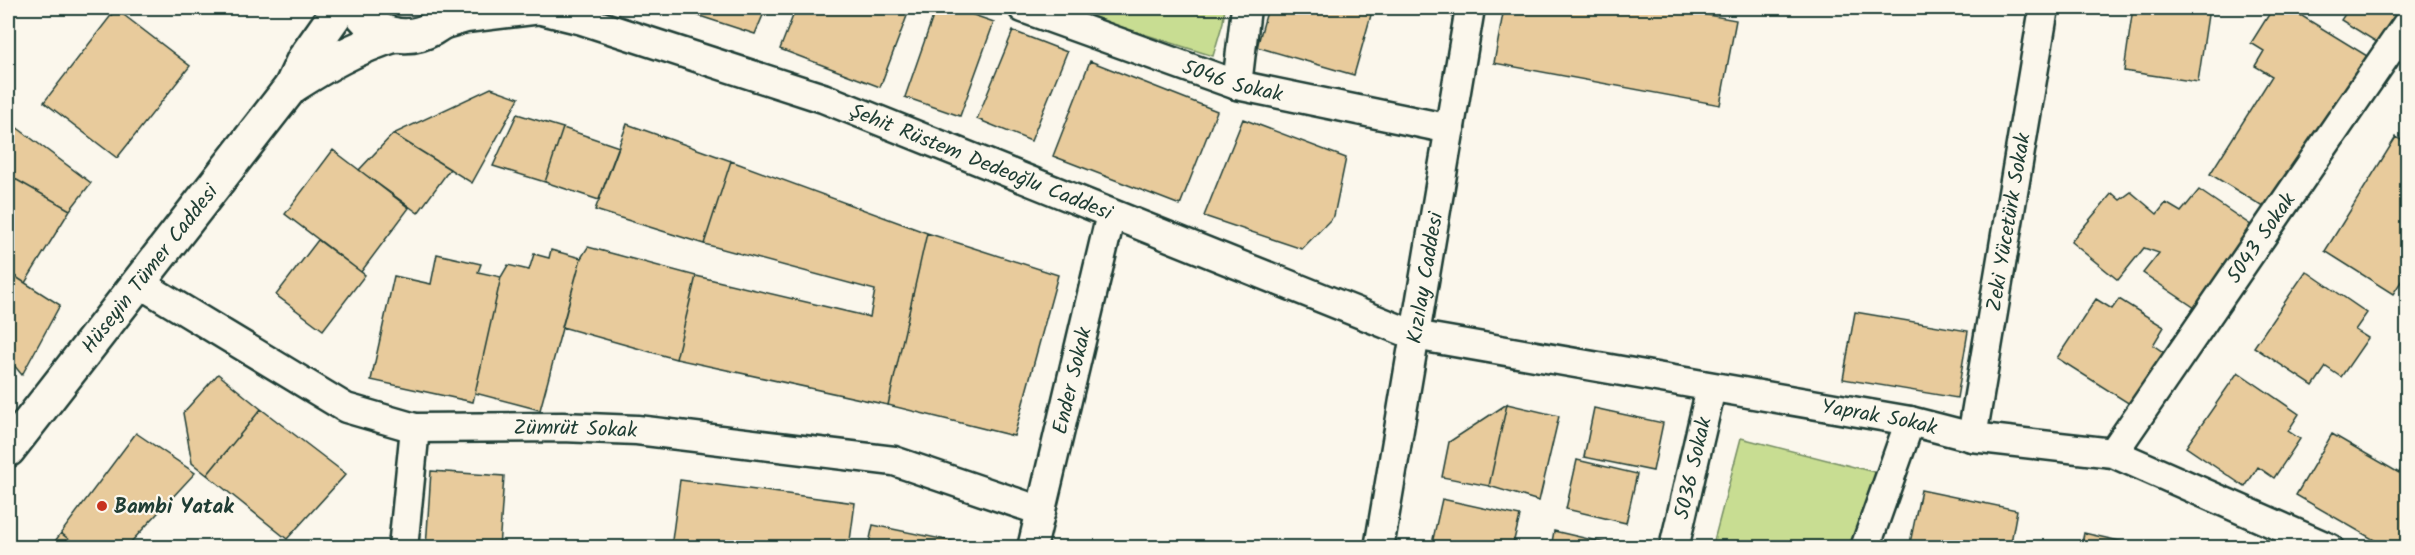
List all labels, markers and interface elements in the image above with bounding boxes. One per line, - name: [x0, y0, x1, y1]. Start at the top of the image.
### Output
- street label: 5046 Sokak: [1177, 51, 1286, 112]
- street label: Şehit Rüstem Dedeoğlu Caddesi: [844, 95, 1118, 231]
- street label: Zeki Yücetürk Sokak: [1978, 130, 2041, 314]
- street label: Hüseyin Tümer Caddesi: [74, 177, 228, 361]
- street label: 5043 Sokak: [2219, 186, 2305, 291]
- street label: Kızılay Caddesi: [1399, 209, 1453, 346]
- street label: Ender Sokak: [1044, 324, 1102, 438]
- street label: Yaprak Sokak: [1819, 391, 1941, 445]
- street label: Zümrüt Sokak: [513, 412, 638, 448]
- street label: 5036 Sokak: [1666, 414, 1722, 523]
- place label: Bambi Yatak: [114, 491, 234, 524]
- marker: Bambi Yatak: [95, 499, 109, 513]

